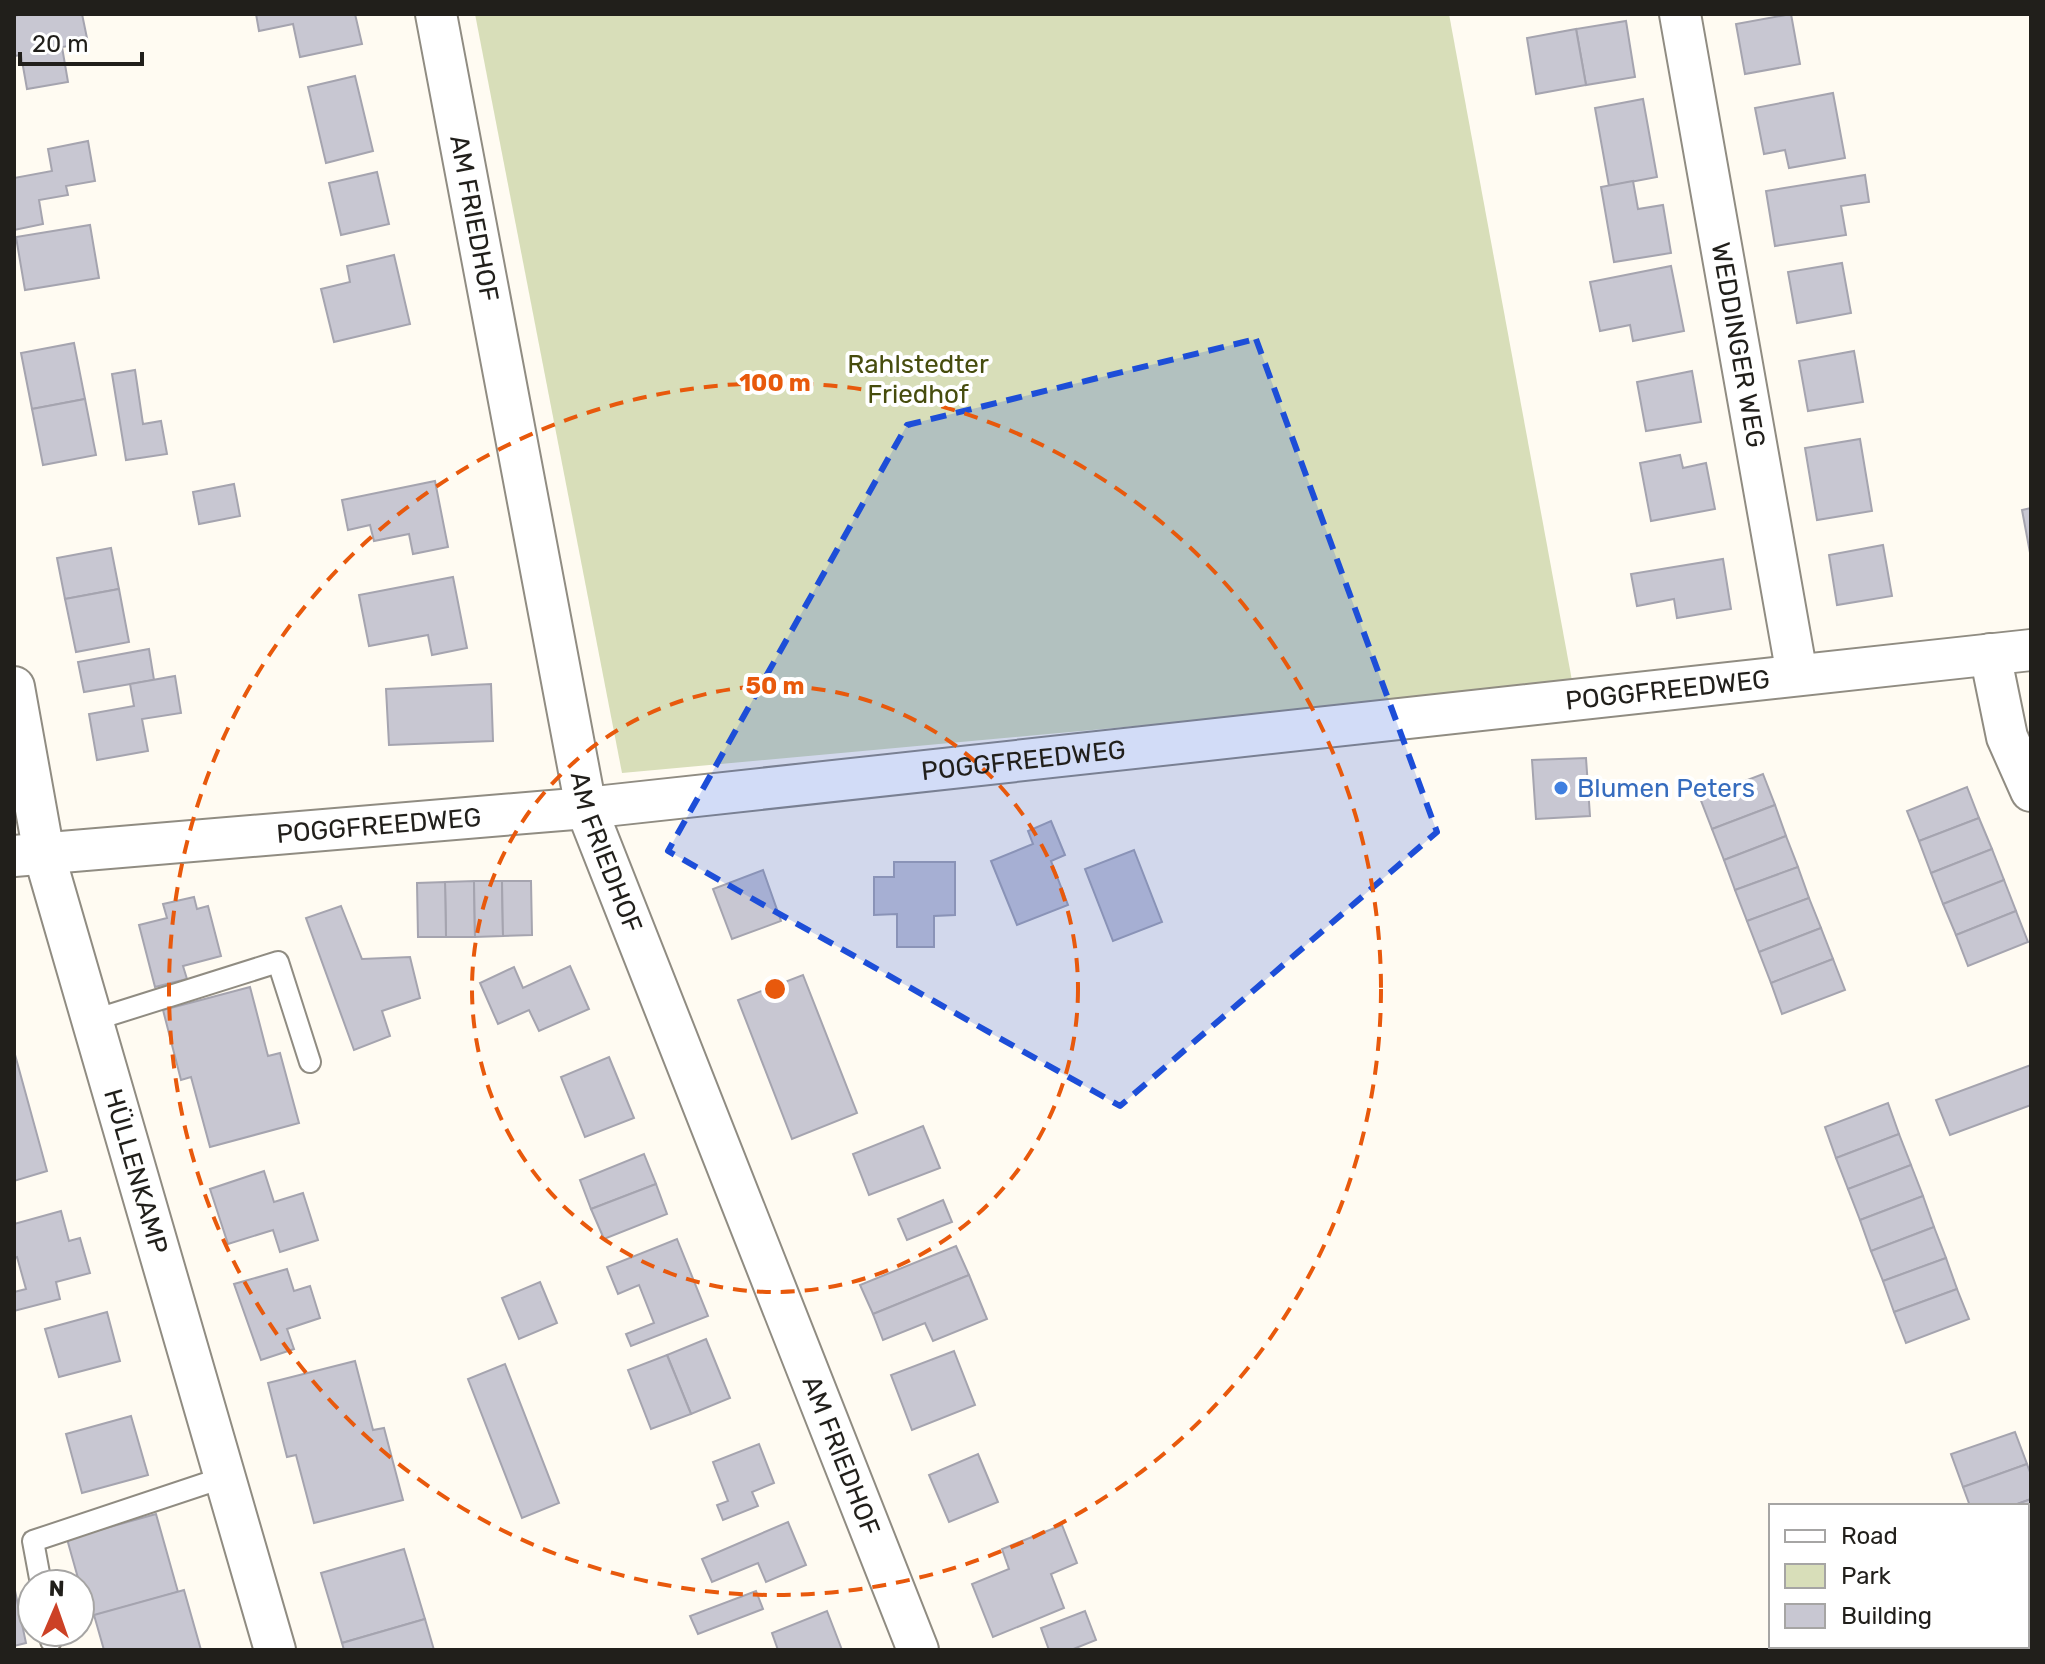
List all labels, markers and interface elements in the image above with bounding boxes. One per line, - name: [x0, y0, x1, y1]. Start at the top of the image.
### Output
- scale bar: [20, 16, 142, 66]
- text: 20 m: [32, 30, 89, 58]
- street label: AM FRIEDHOF: [443, 133, 505, 304]
- street label: WEDDINGER WEG: [1705, 240, 1771, 450]
- park label: Rahlstedter Friedhof: [847, 349, 989, 410]
- text: 100 m: [739, 369, 811, 397]
- street label: POGGFREEDWEG: [1564, 664, 1771, 717]
- text: 50 m: [746, 672, 804, 700]
- street label: POGGFREEDWEG: [920, 734, 1127, 787]
- street label: AM FRIEDHOF: [564, 769, 649, 937]
- place label: Blumen Peters: [1577, 773, 1755, 804]
- marker: Blumen Peters: [1552, 779, 1570, 797]
- street label: POGGFREEDWEG: [275, 802, 482, 850]
- centre of rings: [761, 975, 789, 1003]
- street label: HÜLLENKAMP: [97, 1085, 174, 1258]
- street label: AM FRIEDHOF: [795, 1371, 886, 1540]
- legend: [1769, 1504, 2029, 1648]
- text: Road: [1841, 1522, 1898, 1550]
- text: Park: [1841, 1562, 1892, 1590]
- north arrow: [16, 1568, 96, 1648]
- text: N: [48, 1575, 65, 1602]
- text: Building: [1841, 1602, 1932, 1630]

